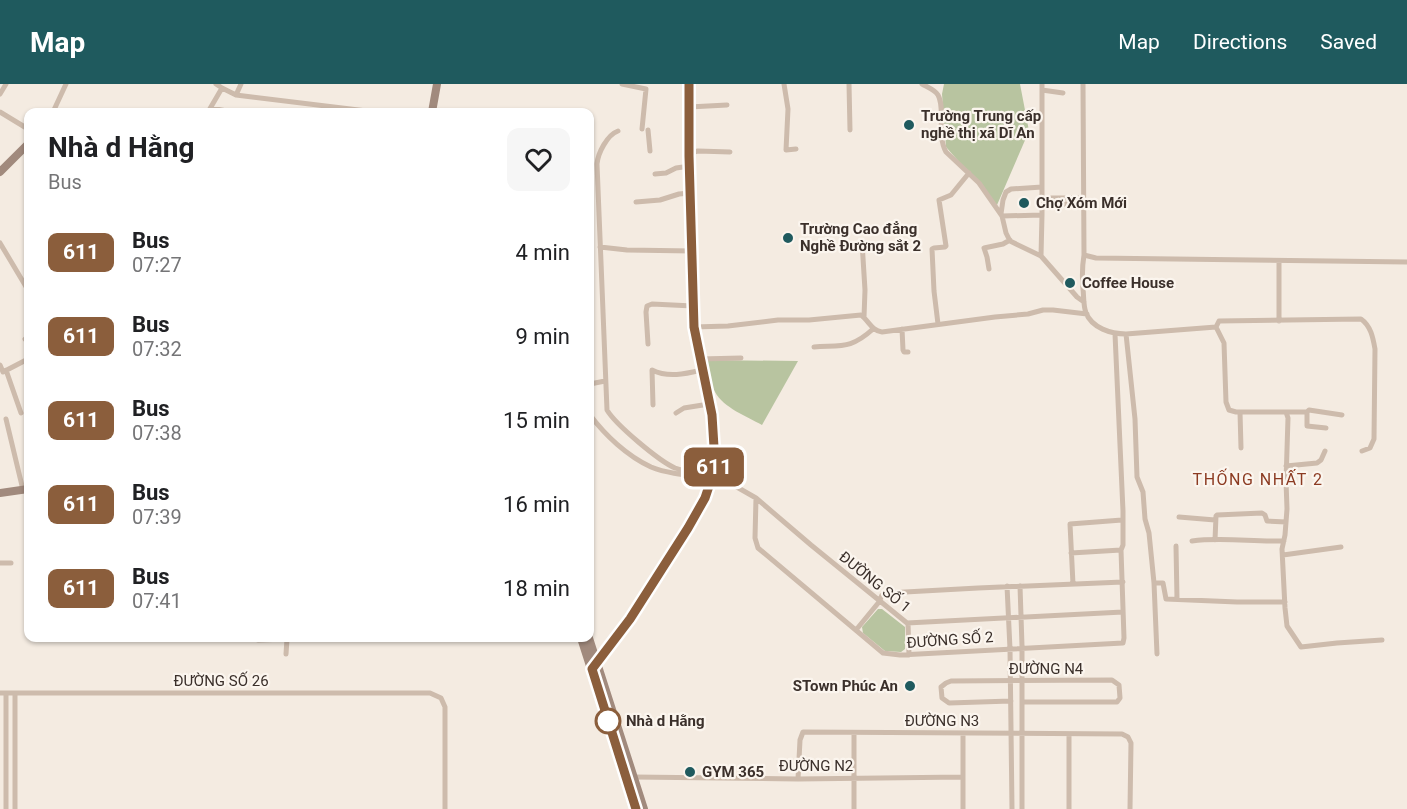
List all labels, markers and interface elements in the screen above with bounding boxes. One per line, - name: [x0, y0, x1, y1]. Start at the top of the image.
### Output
- text: Map: [30, 26, 85, 59]
- text: Map: [1118, 30, 1160, 54]
- text: Directions: [1193, 30, 1287, 54]
- text: Saved: [1320, 30, 1377, 54]
- place label: Trường Trung cấp nghề thị xã Dĩ An: [921, 107, 1041, 142]
- marker: Trường Trung cấp nghề thị xã Dĩ An: [902, 118, 916, 132]
- button: heart: [507, 128, 570, 191]
- text: Nhà d Hằng: [48, 131, 195, 164]
- text: Bus: [48, 170, 82, 194]
- place label: Chợ Xóm Mới: [1036, 194, 1127, 212]
- marker: Chợ Xóm Mới: [1017, 196, 1031, 210]
- place label: Trường Cao đẳng Nghề Đường sắt 2: [800, 220, 921, 255]
- text: Bus: [132, 228, 170, 253]
- marker: Trường Cao đẳng Nghề Đường sắt 2: [781, 231, 795, 245]
- text: 611: [63, 240, 99, 264]
- text: 4 min: [515, 240, 570, 265]
- text: 07:27: [132, 253, 182, 277]
- place label: Coffee House: [1082, 274, 1174, 292]
- marker: Coffee House: [1063, 276, 1077, 290]
- text: Bus: [132, 312, 170, 337]
- text: 611: [63, 324, 99, 348]
- text: 9 min: [515, 324, 570, 349]
- text: 07:32: [132, 337, 182, 361]
- text: Bus: [132, 396, 170, 421]
- text: 611: [63, 408, 99, 432]
- text: 15 min: [503, 408, 570, 433]
- text: 07:38: [132, 421, 182, 445]
- line badge: 611: [680, 448, 748, 487]
- text: 611: [696, 455, 732, 479]
- district label: THỐNG NHẤT 2: [1193, 468, 1323, 489]
- text: Bus: [132, 480, 170, 505]
- text: 611: [63, 492, 99, 516]
- text: 16 min: [503, 492, 570, 517]
- text: 07:39: [132, 505, 182, 529]
- street label: ĐƯỜNG SỐ 1: [836, 547, 915, 616]
- text: Bus: [132, 564, 170, 589]
- text: 611: [63, 576, 99, 600]
- text: 18 min: [503, 576, 570, 601]
- text: 07:41: [132, 589, 182, 613]
- street label: ĐƯỜNG SỐ 2: [906, 627, 994, 652]
- street label: ĐƯỜNG N4: [1009, 660, 1084, 678]
- street label: ĐƯỜNG SỐ 26: [173, 671, 269, 690]
- place label: STown Phúc An: [793, 677, 898, 695]
- marker: STown Phúc An: [903, 679, 917, 693]
- marker: Nhà d Hằng: [595, 708, 621, 734]
- place label: Nhà d Hằng: [626, 712, 705, 730]
- street label: ĐƯỜNG N3: [905, 712, 979, 730]
- street label: ĐƯỜNG N2: [779, 757, 853, 775]
- place label: GYM 365: [702, 763, 764, 781]
- marker: GYM 365: [683, 765, 697, 779]

